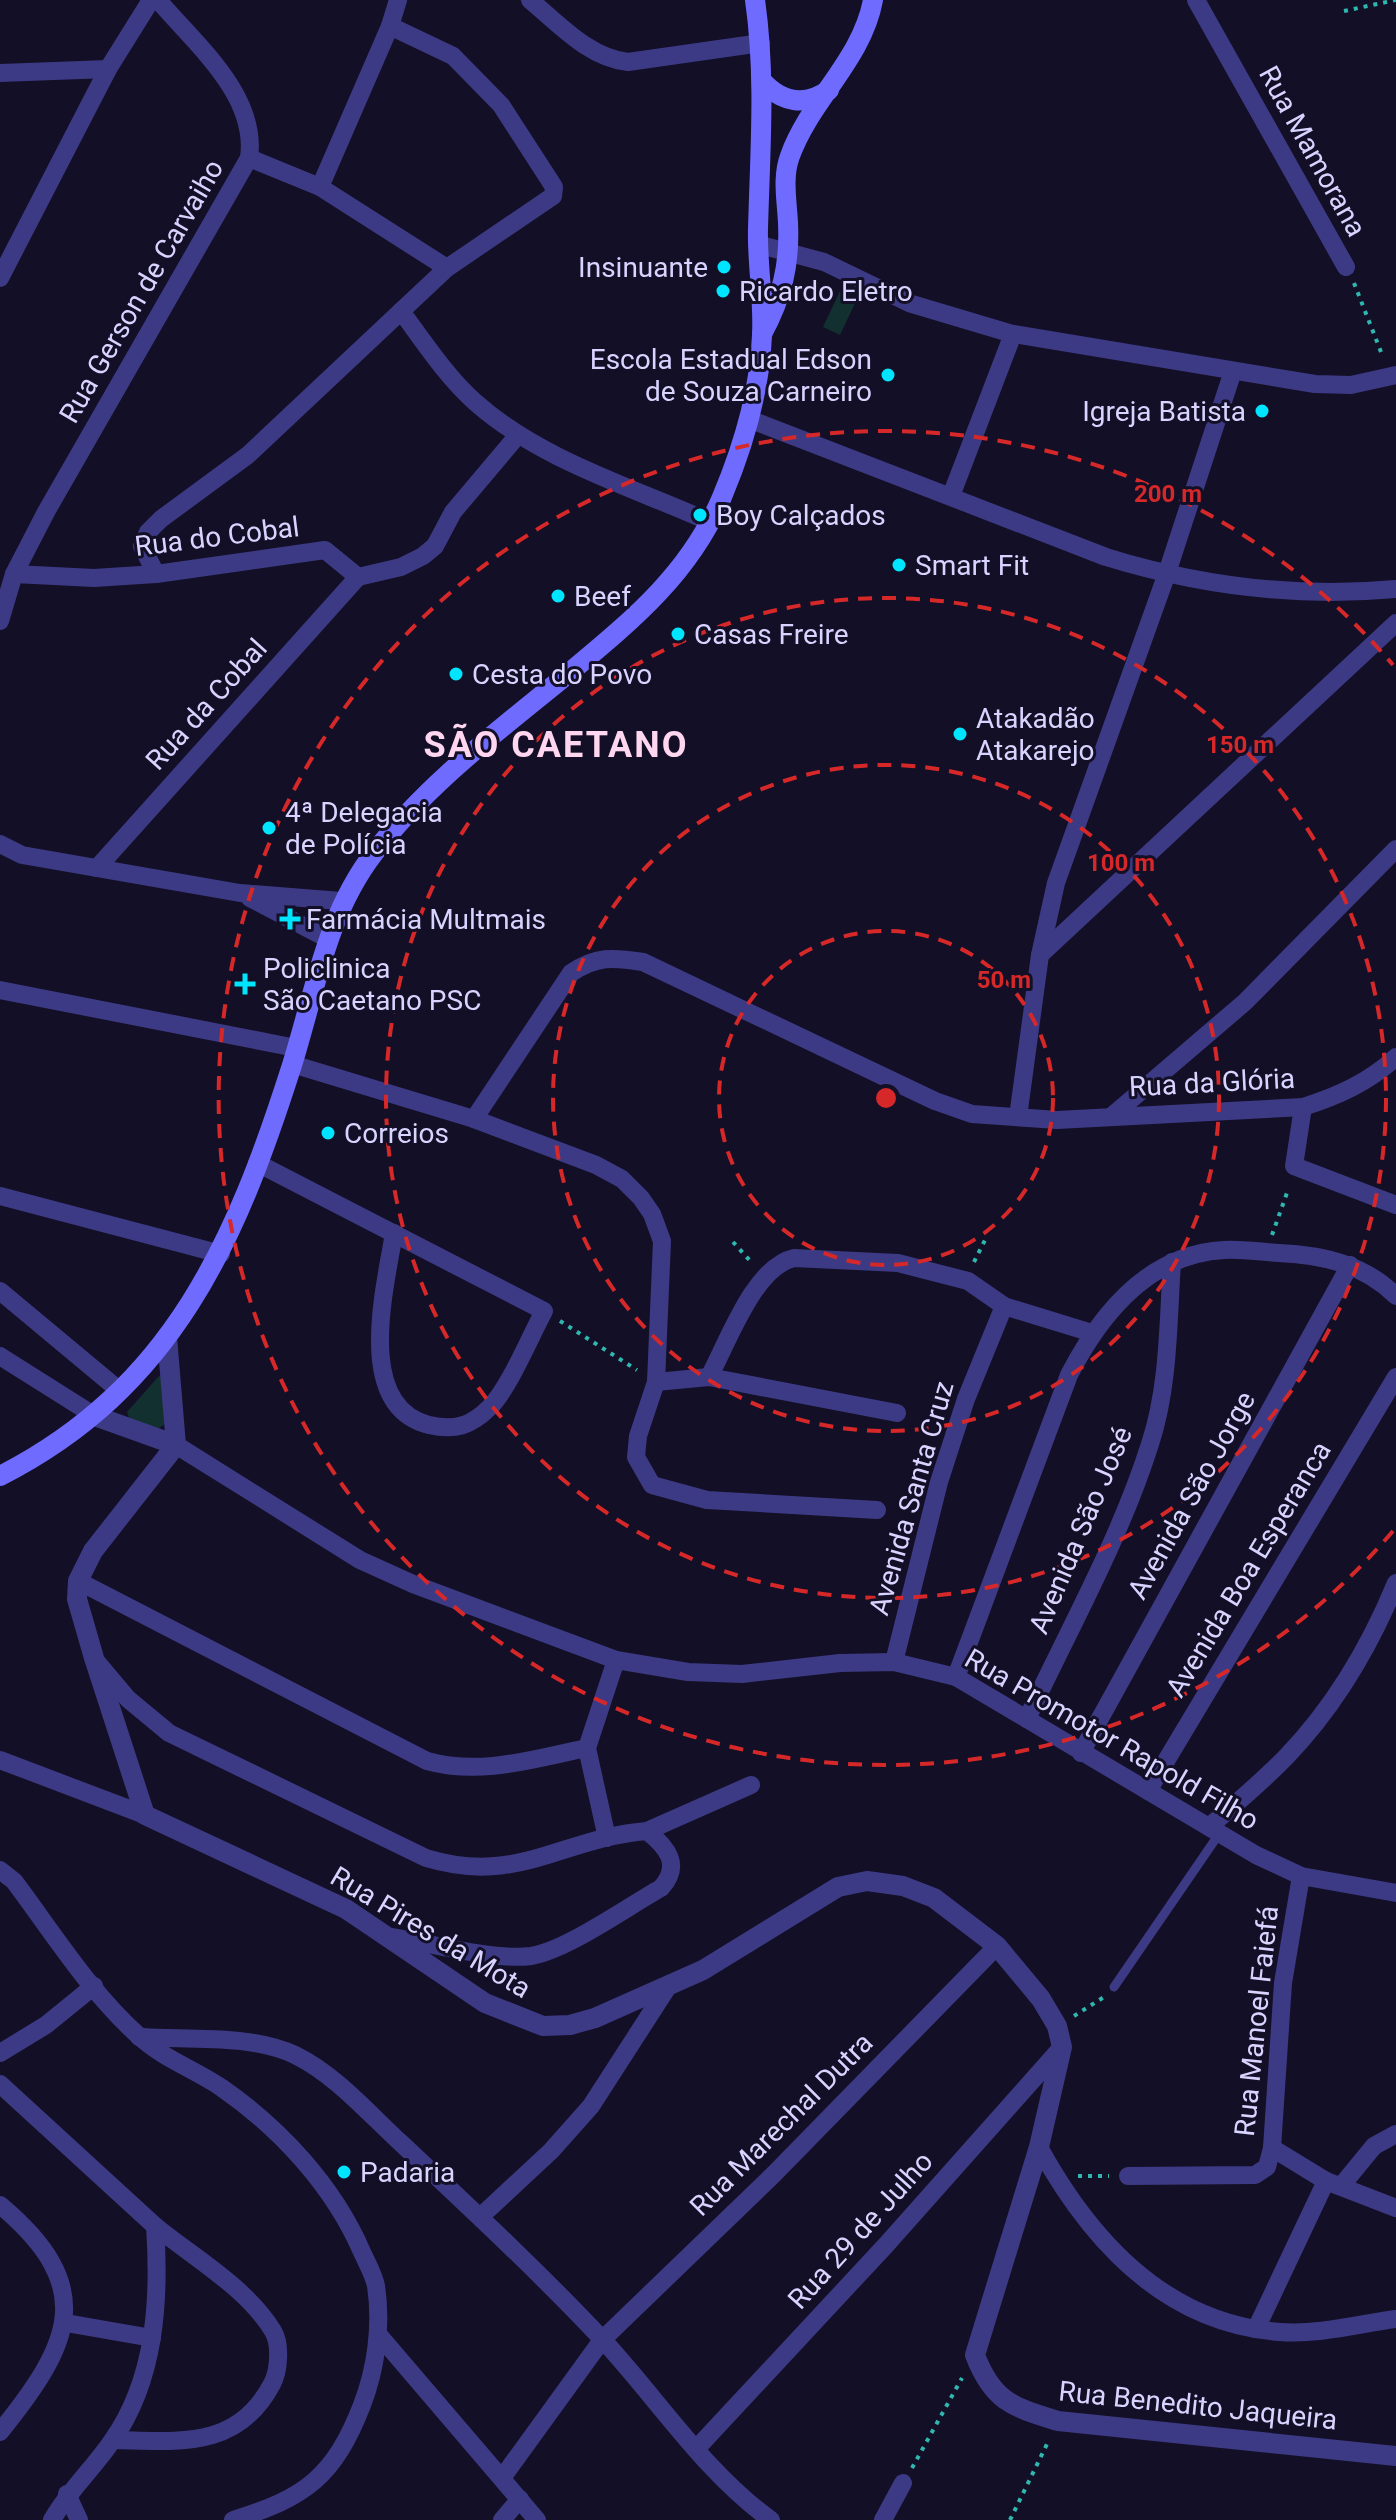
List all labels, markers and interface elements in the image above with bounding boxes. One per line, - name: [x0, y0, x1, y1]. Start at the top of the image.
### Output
- street label: Rua Mamorana: [1252, 60, 1373, 242]
- street label: Rua Gerson de Carvaiho: [52, 154, 230, 429]
- place label: Insinuante: [578, 251, 708, 284]
- marker: Insinuante: [715, 258, 733, 276]
- place label: Ricardo Eletro: [739, 275, 913, 308]
- marker: Ricardo Eletro: [714, 282, 732, 300]
- place label: Escola Estadual Edson de Souza Carneiro: [590, 343, 872, 408]
- marker: Escola Estadual Edson de Souza Carneiro: [879, 366, 897, 384]
- place label: Igreja Batista: [1082, 395, 1246, 428]
- marker: Igreja Batista: [1253, 402, 1271, 420]
- text: 200 m: [1134, 480, 1202, 508]
- place label: Boy Calçados: [716, 499, 886, 532]
- marker: Boy Calçados: [691, 506, 709, 524]
- street label: Rua do Cobal: [133, 510, 301, 563]
- place label: Smart Fit: [915, 549, 1029, 582]
- marker: Smart Fit: [890, 556, 908, 574]
- place label: Beef: [574, 580, 631, 613]
- marker: Beef: [549, 587, 567, 605]
- place label: Casas Freire: [694, 618, 849, 651]
- marker: Casas Freire: [669, 625, 687, 643]
- street label: Rua da Cobal: [139, 632, 274, 777]
- place label: Cesta do Povo: [472, 658, 652, 691]
- marker: Cesta do Povo: [447, 665, 465, 683]
- place label: Atakadão Atakarejo: [976, 702, 1095, 767]
- district label: SÃO CAETANO: [424, 723, 689, 766]
- marker: Atakadão Atakarejo: [951, 725, 969, 743]
- text: 150 m: [1206, 731, 1274, 759]
- place label: 4ª Delegacia de Polícia: [285, 796, 443, 861]
- marker: 4ª Delegacia de Polícia: [260, 819, 278, 837]
- text: 100 m: [1087, 849, 1155, 877]
- place label: Farmácia Multmais: [306, 903, 546, 936]
- marker: Farmácia Multmais: [281, 910, 299, 928]
- place label: Policlinica São Caetano PSC: [263, 952, 481, 1017]
- text: 50 m: [977, 966, 1031, 994]
- marker: Policlinica São Caetano PSC: [234, 973, 256, 995]
- street label: Rua da Glória: [1128, 1062, 1296, 1103]
- centre of rings: [872, 1084, 900, 1112]
- place label: Correios: [344, 1117, 449, 1150]
- marker: Correios: [319, 1124, 337, 1142]
- street label: Avenida Santa Cruz: [862, 1377, 961, 1619]
- street label: Avenida São Jorge: [1121, 1386, 1262, 1605]
- street label: Avenida São José: [1022, 1422, 1139, 1639]
- street label: Avenida Boa Esperanca: [1159, 1436, 1338, 1703]
- street label: Rua Promotor Rapold Filho: [959, 1642, 1265, 1837]
- street label: Rua Pires da Mota: [325, 1860, 537, 2005]
- street label: Rua Manoel Faiefá: [1228, 1904, 1285, 2138]
- street label: Rua Marechal Dutra: [683, 2026, 880, 2223]
- street label: Rua 29 de Julho: [781, 2145, 940, 2316]
- place label: Padaria: [360, 2156, 455, 2189]
- marker: Padaria: [335, 2163, 353, 2181]
- street label: Rua Benedito Jaqueira: [1057, 2374, 1339, 2437]

